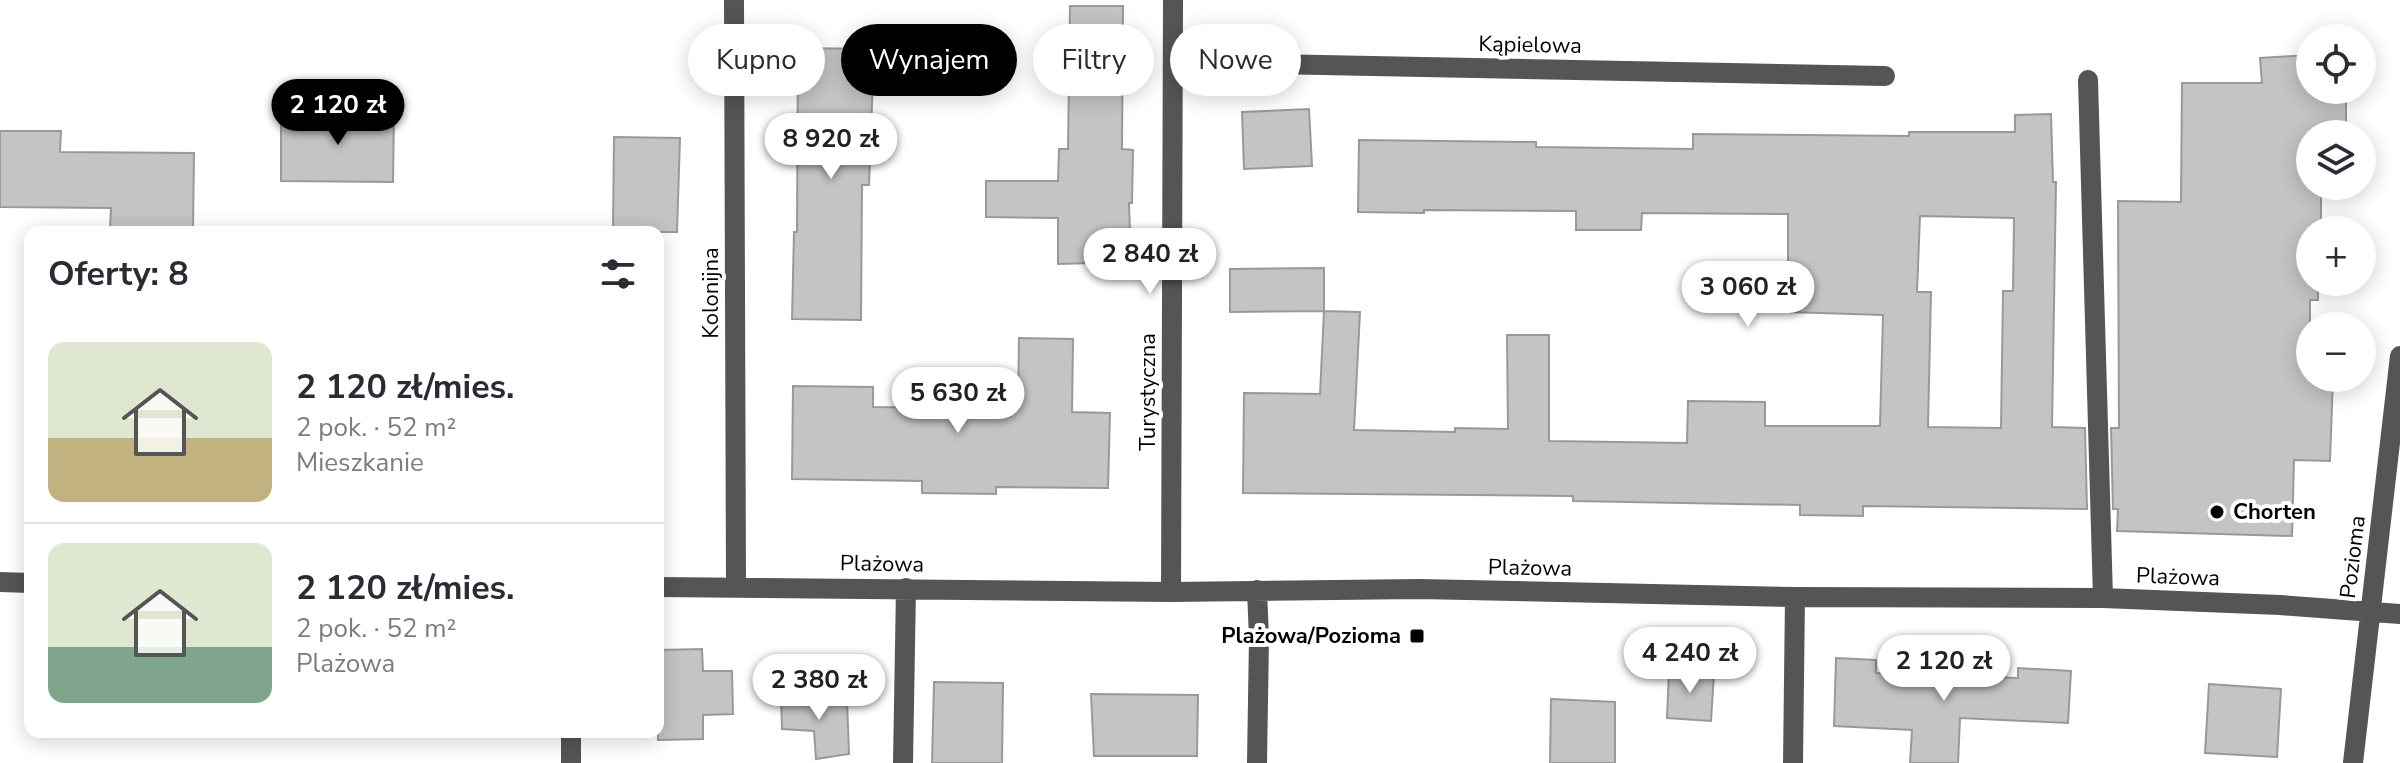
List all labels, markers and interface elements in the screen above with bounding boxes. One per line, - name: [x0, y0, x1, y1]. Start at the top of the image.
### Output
- chip: Kupno: [688, 24, 825, 96]
- chip: Wynajem: [841, 24, 1017, 96]
- chip: Filtry: [1033, 24, 1154, 96]
- chip: Nowe: [1170, 24, 1301, 96]
- map controls: [2296, 24, 2376, 392]
- button: locate: [2296, 24, 2376, 104]
- street label: Kąpielowa: [1478, 29, 1582, 61]
- pin: 2 120 zł: [255, 79, 421, 147]
- text: 2 120 zł: [289, 87, 387, 122]
- pin: 8 920 zł: [748, 113, 914, 181]
- button: layers: [2296, 120, 2376, 200]
- text: 8 920 zł: [782, 121, 880, 156]
- button: +: [2296, 216, 2376, 296]
- pin: 2 840 zł: [1067, 228, 1233, 296]
- text: 2 840 zł: [1101, 236, 1199, 271]
- street label: Kolonijna: [696, 247, 726, 339]
- text: Oferty: 8: [48, 251, 189, 297]
- icon: filters: [596, 252, 640, 296]
- pin: 3 060 zł: [1665, 261, 1831, 329]
- text: 3 060 zł: [1699, 269, 1797, 304]
- button: −: [2296, 312, 2376, 392]
- street label: Turystyczna: [1133, 333, 1163, 451]
- text: 2 120 zł/mies.: [296, 364, 514, 410]
- pin: 5 630 zł: [875, 367, 1041, 435]
- icon: home: [112, 374, 208, 470]
- text: 5 630 zł: [909, 375, 1007, 410]
- text: 2 pok. · 52 m²: [296, 410, 456, 445]
- text: Mieszkanie: [296, 445, 424, 480]
- place label: Chorten: [2233, 497, 2316, 527]
- marker: Chorten: [2208, 503, 2226, 521]
- street label: Pozioma: [2333, 514, 2373, 600]
- street label: Plażowa: [840, 548, 924, 580]
- street label: Plażowa: [1488, 552, 1572, 584]
- street label: Plażowa: [2135, 561, 2221, 593]
- text: 2 120 zł/mies.: [296, 565, 514, 611]
- icon: home: [112, 575, 208, 671]
- text: 2 pok. · 52 m²: [296, 611, 456, 646]
- place label: Plażowa/Pozioma: [1221, 621, 1401, 651]
- marker: Plażowa/Pozioma: [1408, 627, 1426, 645]
- pin: 4 240 zł: [1607, 627, 1773, 695]
- text: 4 240 zł: [1641, 635, 1739, 670]
- pin: 2 120 zł: [1861, 635, 2027, 703]
- text: 2 120 zł: [1895, 643, 1993, 678]
- text: Plażowa: [296, 646, 395, 681]
- pin: 2 380 zł: [736, 654, 902, 722]
- text: 2 380 zł: [770, 662, 868, 697]

